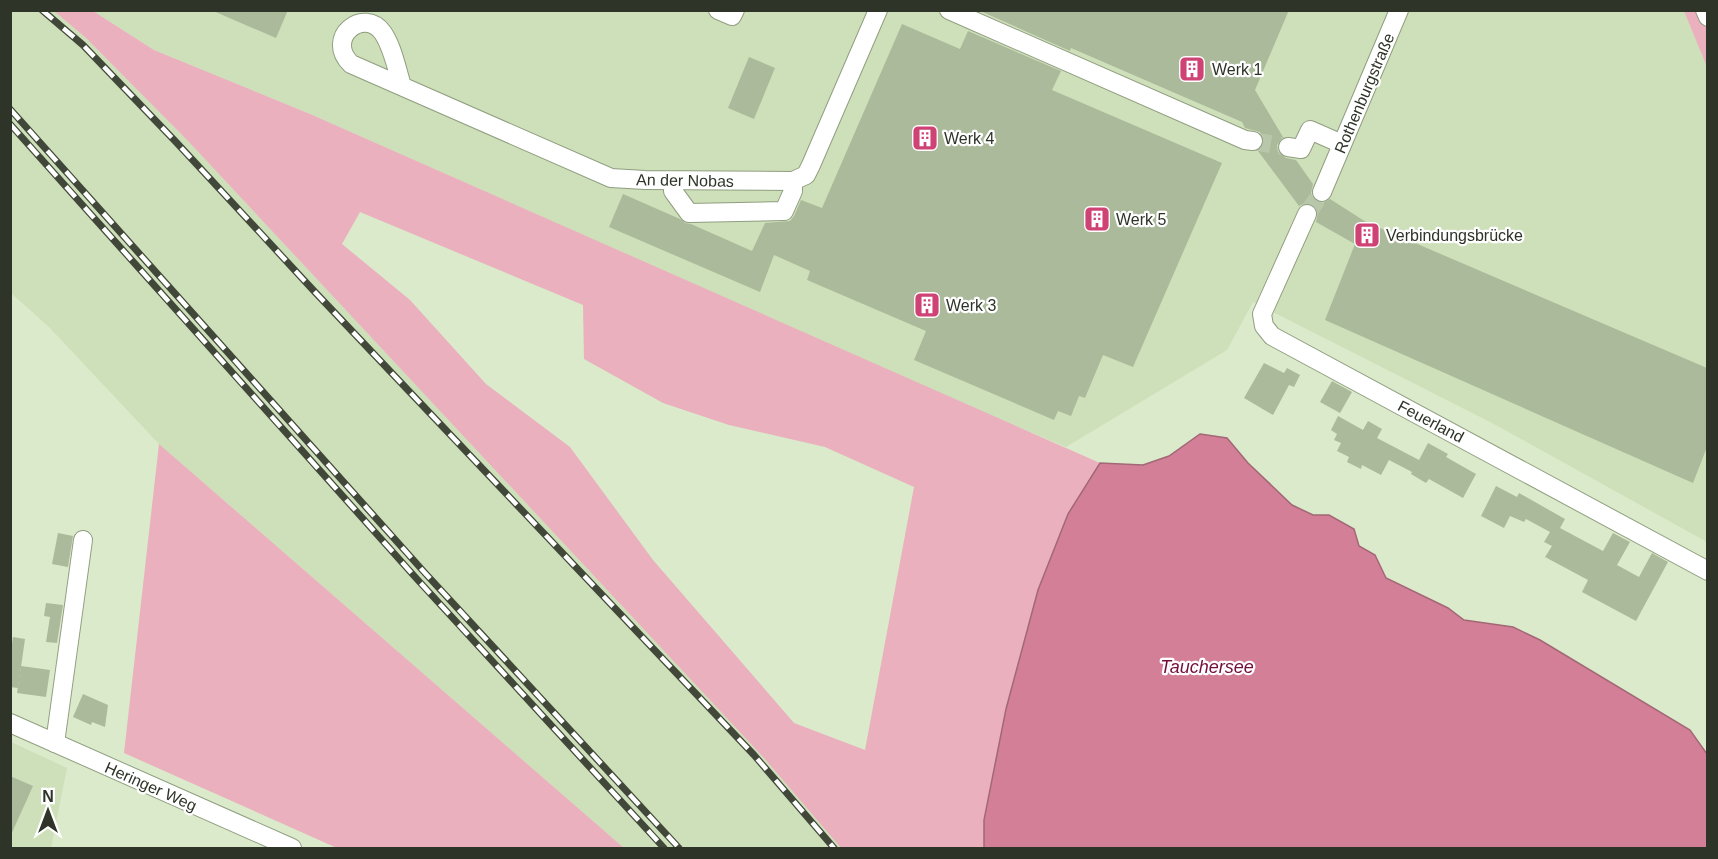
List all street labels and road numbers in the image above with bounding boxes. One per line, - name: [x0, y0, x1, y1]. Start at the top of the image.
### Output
- street label: Rothenburgstraße: [1331, 30, 1398, 156]
- street label: An der Nobas: [636, 171, 734, 190]
- street label: Feuerland: [1395, 397, 1467, 446]
- street label: Heringer Weg: [102, 759, 199, 814]

